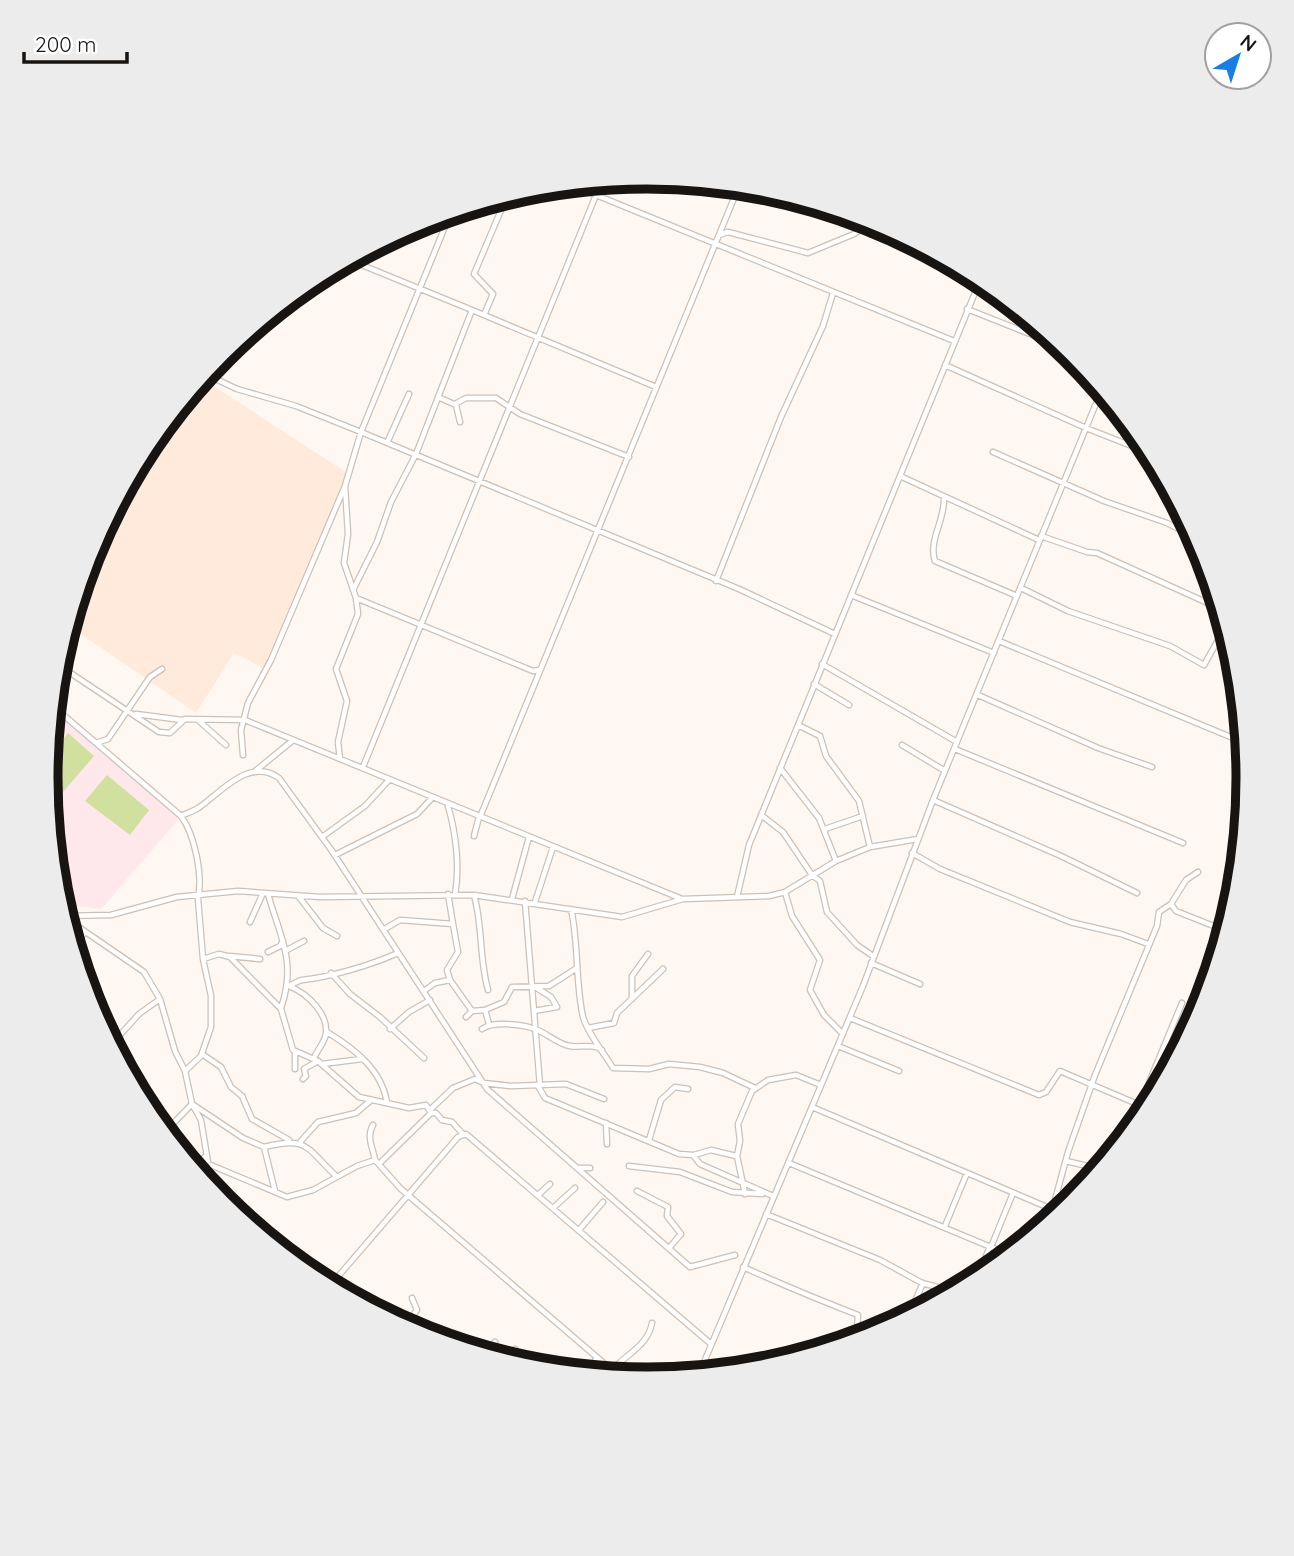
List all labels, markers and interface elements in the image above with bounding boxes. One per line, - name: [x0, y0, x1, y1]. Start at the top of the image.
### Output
- scale bar: [24, 21, 128, 65]
- north arrow: [1203, 21, 1273, 91]
- text: N: [1236, 29, 1262, 57]
- text: 200 m: [35, 31, 97, 57]

